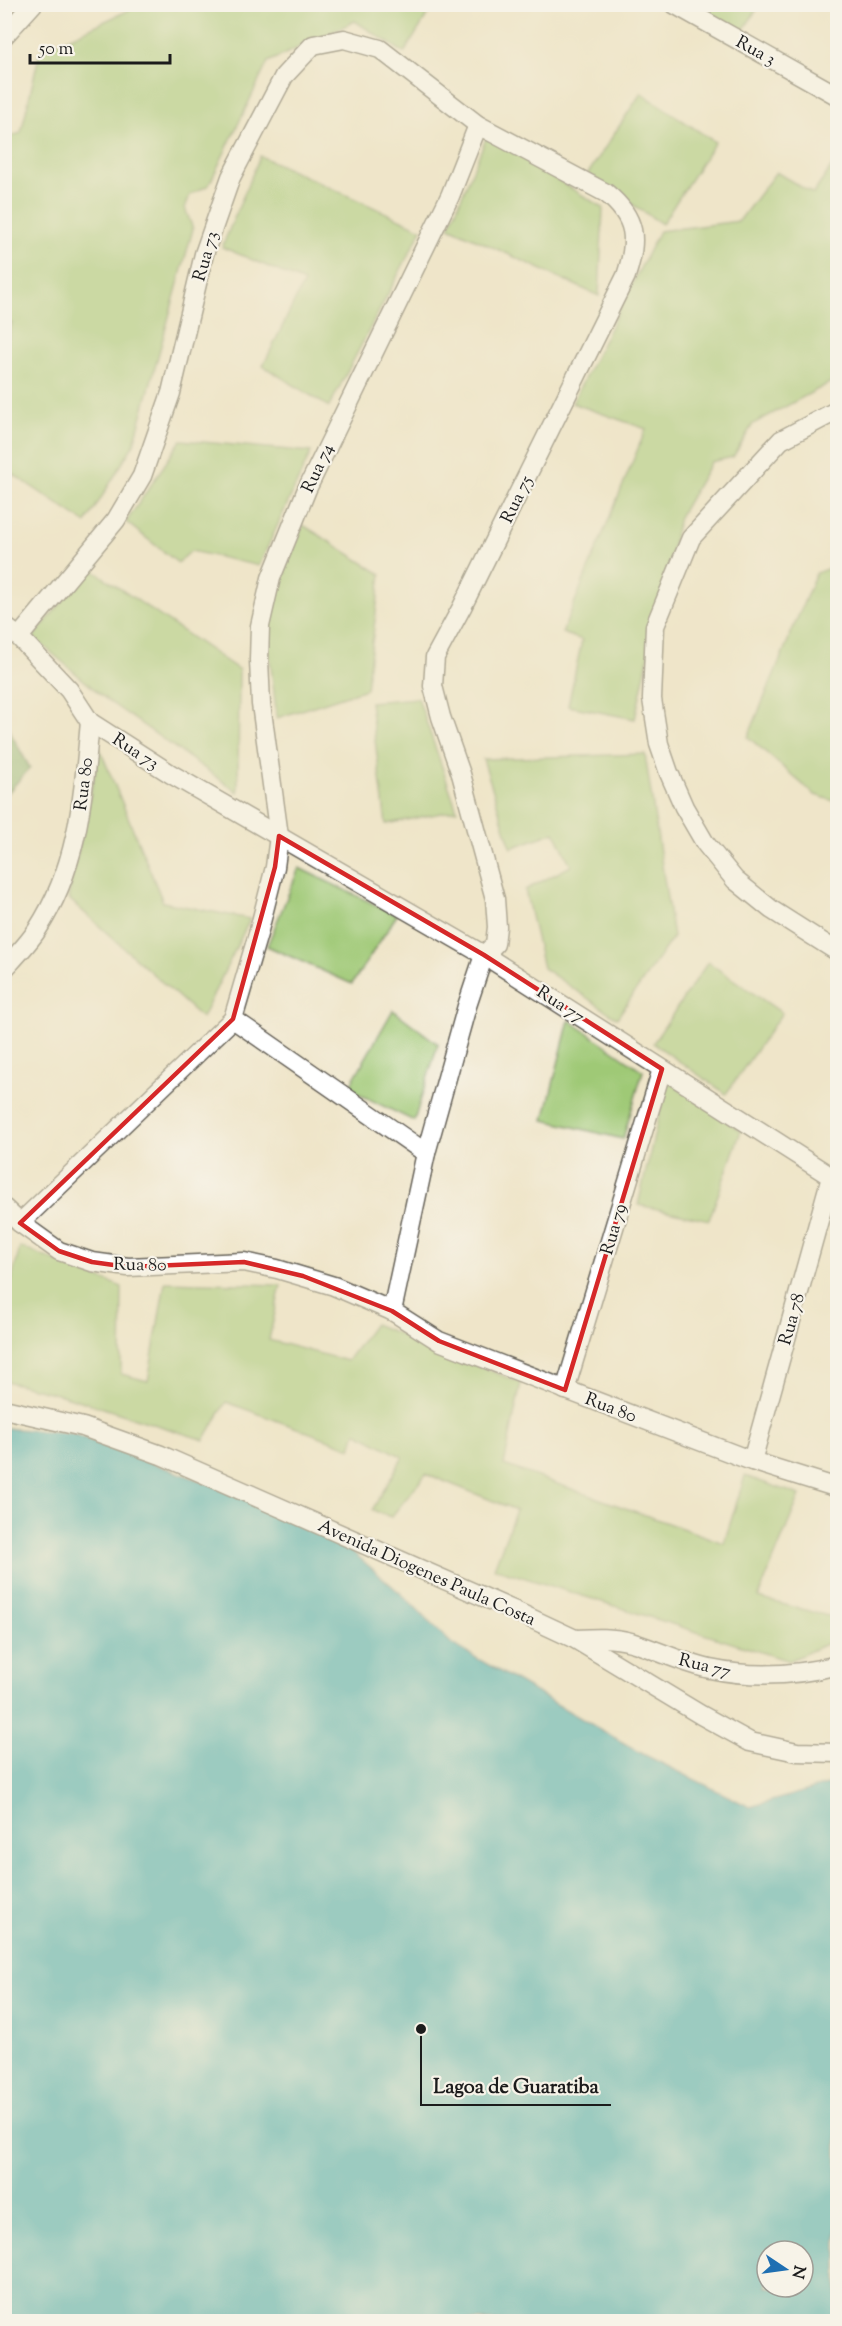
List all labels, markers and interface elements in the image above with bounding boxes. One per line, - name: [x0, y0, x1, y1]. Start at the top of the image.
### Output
- scale bar: [30, 27, 170, 65]
- street label: Rua 3: [730, 30, 780, 73]
- text: 50 m: [38, 37, 74, 63]
- street label: Rua 73: [187, 228, 226, 285]
- street label: Rua 74: [296, 440, 342, 498]
- street label: Rua 75: [495, 472, 540, 528]
- street label: Rua 73: [106, 728, 163, 778]
- street label: Rua 80: [69, 756, 101, 812]
- street label: Rua 77: [531, 980, 589, 1031]
- street label: Rua 79: [595, 1201, 635, 1258]
- street label: Rua 80: [113, 1253, 167, 1279]
- street label: Rua 78: [773, 1291, 813, 1349]
- street label: Rua 80: [581, 1387, 640, 1431]
- street label: Avenida Diogenes Paula Costa: [313, 1514, 539, 1634]
- street label: Rua 77: [676, 1648, 733, 1686]
- callout: Lagoa de Guaratiba: [421, 2067, 611, 2105]
- text: Lagoa de Guaratiba: [433, 2074, 600, 2103]
- north arrow: [755, 2239, 815, 2299]
- text: N: [784, 2263, 810, 2281]

